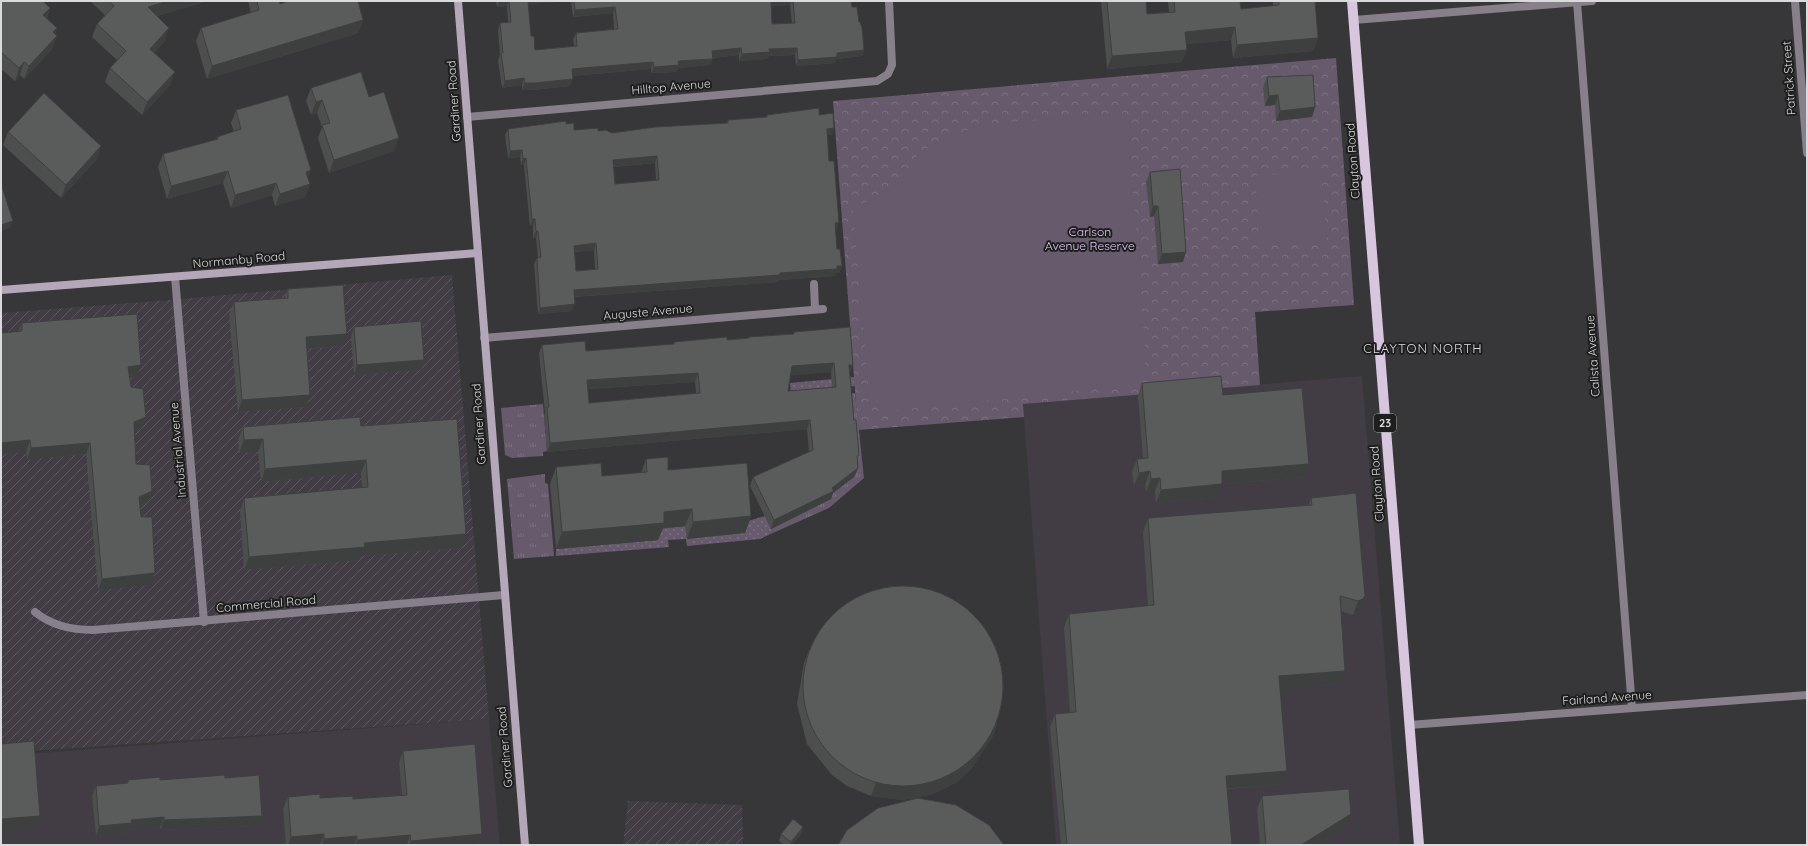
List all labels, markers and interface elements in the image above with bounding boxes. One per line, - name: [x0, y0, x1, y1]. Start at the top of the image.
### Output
- street label: Patrick Street: [1778, 40, 1799, 116]
- street label: Gardiner Road: [443, 60, 464, 142]
- street label: Hilltop Avenue: [631, 76, 711, 97]
- street label: Clayton Road: [1342, 123, 1363, 199]
- park label: Carlson Avenue Reserve: [1045, 224, 1135, 253]
- street label: Normanby Road: [192, 248, 286, 271]
- street label: Auguste Avenue: [603, 300, 693, 323]
- street label: Calista Avenue: [1582, 315, 1603, 397]
- district label: CLAYTON NORTH: [1363, 340, 1483, 356]
- street label: Gardiner Road: [468, 383, 489, 465]
- street label: Industrial Avenue: [166, 402, 189, 498]
- road number: 23: [1374, 414, 1396, 432]
- street label: Clayton Road: [1366, 446, 1387, 522]
- street label: Commercial Road: [216, 592, 316, 615]
- street label: Fairland Avenue: [1562, 687, 1652, 708]
- street label: Gardiner Road: [493, 706, 516, 788]

